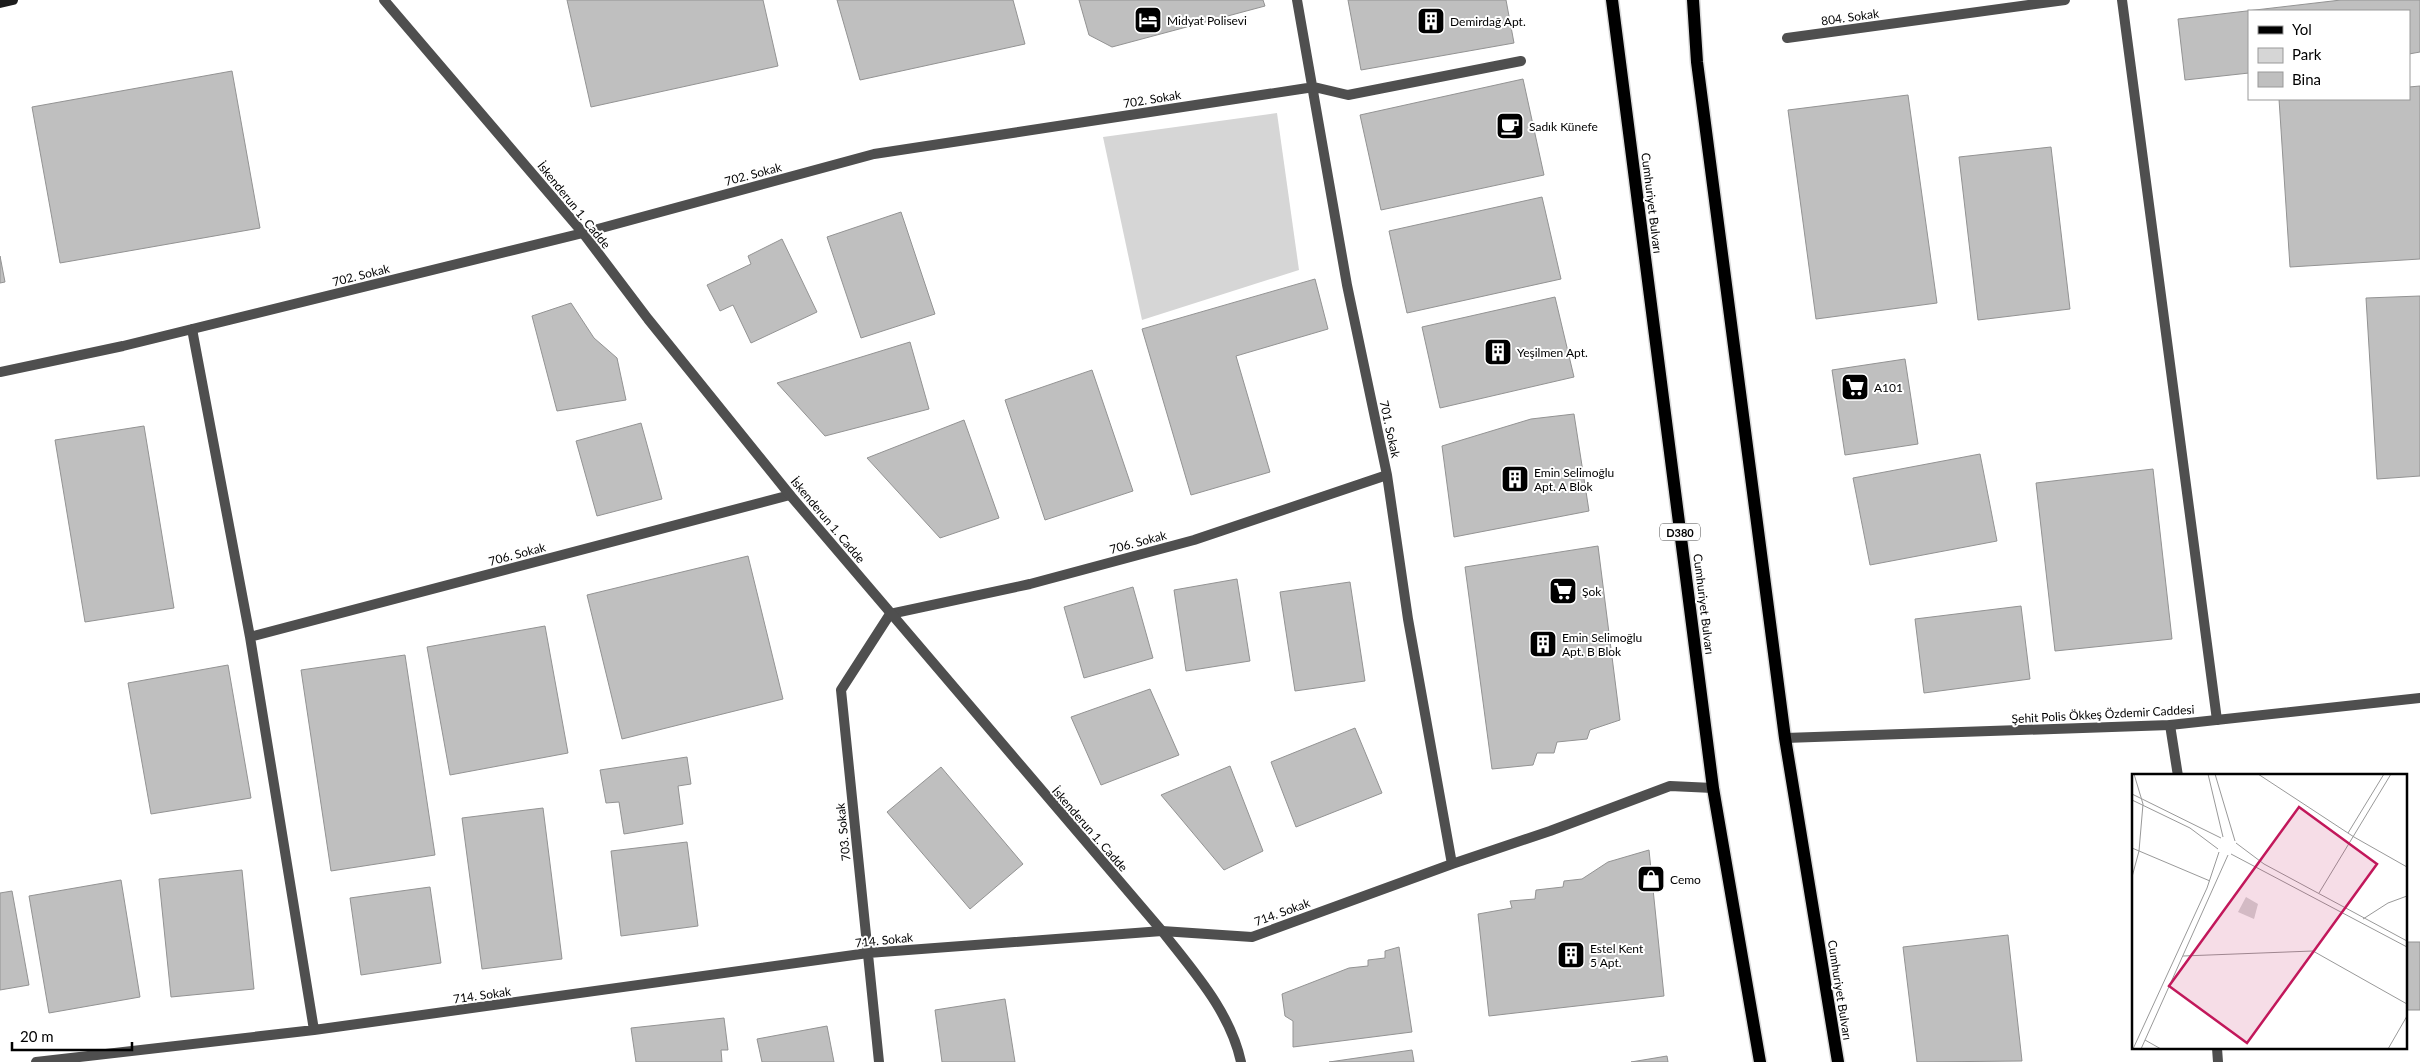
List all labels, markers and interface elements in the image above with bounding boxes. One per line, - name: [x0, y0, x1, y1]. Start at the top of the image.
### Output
- hotel icon: Midyat Polisevi: [1133, 5, 1163, 35]
- street label: 804. Sokak: [1820, 5, 1881, 28]
- building icon: Demirdağ Apt.: [1416, 6, 1446, 36]
- legend: [2248, 10, 2410, 100]
- place label: Midyat Polisevi: [1167, 13, 1247, 28]
- place label: Demirdağ Apt.: [1450, 14, 1526, 29]
- text: Yol: [2292, 20, 2312, 38]
- text: Park: [2292, 45, 2322, 63]
- text: Bina: [2292, 70, 2321, 88]
- street label: 702. Sokak: [1122, 87, 1183, 111]
- cafe icon: Sadık Künefe: [1495, 111, 1525, 141]
- place label: Sadık Künefe: [1529, 119, 1598, 134]
- street label: Cumhuriyet Bulvarı: [1638, 152, 1666, 254]
- street label: İskenderun 1. Cadde: [534, 158, 614, 252]
- street label: 702. Sokak: [723, 159, 784, 189]
- street label: 702. Sokak: [331, 260, 392, 289]
- building icon: Yeşilmen Apt.: [1483, 337, 1513, 367]
- place label: Yeşilmen Apt.: [1517, 345, 1588, 360]
- supermarket icon: A101: [1840, 372, 1870, 402]
- place label: A101: [1874, 380, 1903, 395]
- street label: 701. Sokak: [1377, 399, 1404, 460]
- building icon: Emin Selimoğlu Apt. A Blok: [1500, 464, 1530, 494]
- place label: Emin Selimoğlu Apt. A Blok: [1534, 465, 1614, 494]
- street label: İskenderun 1. Cadde: [788, 474, 868, 566]
- road number: D380: [1660, 524, 1700, 540]
- street label: 706. Sokak: [1108, 527, 1169, 557]
- street label: 706. Sokak: [487, 539, 548, 569]
- street label: Cumhuriyet Bulvarı: [1690, 553, 1718, 655]
- supermarket icon: Şok: [1548, 576, 1578, 606]
- place label: Şok: [1582, 584, 1602, 599]
- building icon: Emin Selimoğlu Apt. B Blok: [1528, 629, 1558, 659]
- place label: Emin Selimoğlu Apt. B Blok: [1562, 630, 1642, 659]
- street label: Şehit Polis Ökkeş Özdemir Caddesi: [2011, 702, 2195, 726]
- inset map: [2132, 774, 2408, 1050]
- street label: İskenderun 1. Cadde: [1049, 783, 1131, 875]
- street label: 703. Sokak: [832, 801, 854, 862]
- shop icon: Cemo: [1636, 864, 1666, 894]
- place label: Cemo: [1670, 872, 1701, 887]
- street label: 714. Sokak: [1252, 895, 1313, 929]
- street label: 714. Sokak: [854, 929, 915, 951]
- street label: Cumhuriyet Bulvarı: [1825, 939, 1855, 1041]
- building icon: Estel Kent 5 Apt.: [1556, 940, 1586, 970]
- place label: Estel Kent 5 Apt.: [1590, 941, 1644, 970]
- street label: 714. Sokak: [452, 983, 513, 1006]
- scale bar: [12, 1020, 132, 1052]
- text: 20 m: [20, 1027, 54, 1045]

